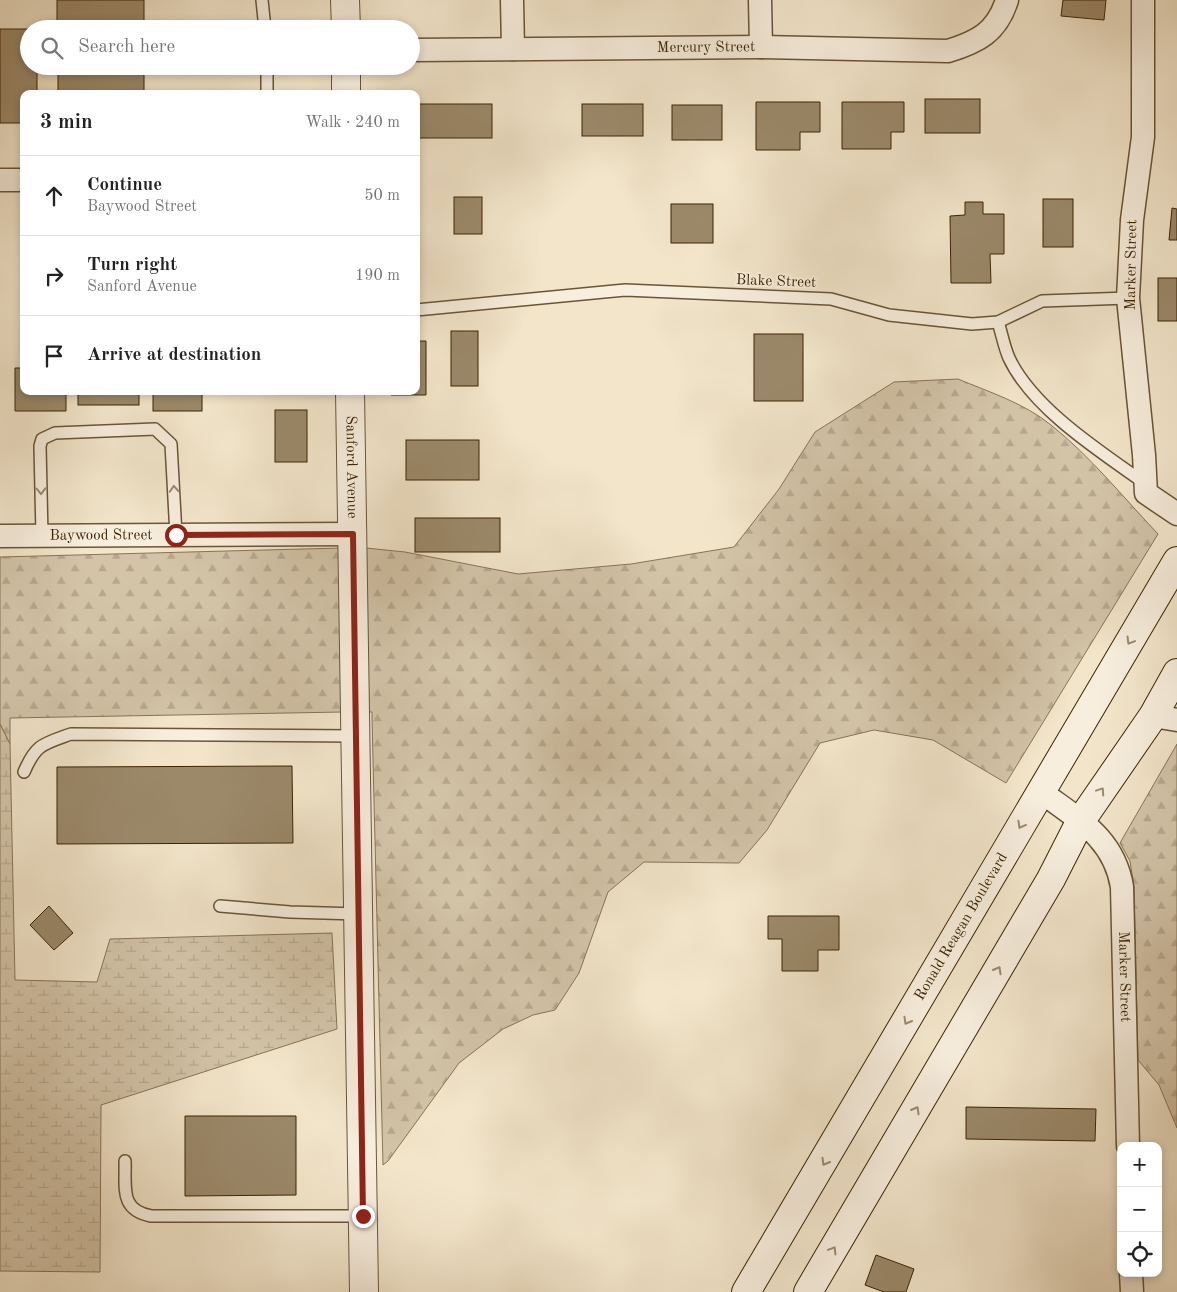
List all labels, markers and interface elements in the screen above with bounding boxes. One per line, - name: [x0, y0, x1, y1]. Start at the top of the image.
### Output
- search box: [20, 20, 420, 75]
- icon: search: [38, 34, 66, 62]
- text: Search here: [78, 38, 175, 57]
- street label: Mercury Street: [657, 40, 755, 55]
- text: 3 min: [40, 112, 93, 133]
- text: Walk · 240 m: [305, 115, 400, 131]
- text: Continue: [87, 176, 162, 195]
- icon: ahead: [40, 182, 68, 210]
- text: 50 m: [364, 188, 400, 204]
- text: Baywood Street: [87, 199, 197, 215]
- street label: Marker Street: [1124, 219, 1140, 311]
- text: Turn right: [87, 256, 177, 275]
- icon: right: [40, 262, 68, 290]
- text: 190 m: [355, 268, 400, 284]
- street label: Blake Street: [736, 273, 816, 291]
- text: Sanford Avenue: [87, 279, 197, 295]
- icon: arrive: [40, 342, 68, 370]
- text: Arrive at destination: [87, 346, 261, 365]
- street label: Sanford Avenue: [343, 415, 359, 519]
- one-way arrow: [168, 485, 179, 493]
- one-way arrow: [36, 488, 46, 495]
- route start: [165, 524, 188, 547]
- street label: Baywood Street: [49, 528, 153, 543]
- one-way arrow: [1127, 636, 1137, 645]
- one-way arrow: [1095, 787, 1104, 797]
- one-way arrow: [1017, 819, 1027, 828]
- street label: Ronald Reagan Boulevard: [912, 850, 1011, 1003]
- street label: Marker Street: [1116, 931, 1133, 1022]
- one-way arrow: [991, 966, 1001, 975]
- one-way arrow: [903, 1016, 913, 1025]
- one-way arrow: [909, 1107, 919, 1116]
- map controls: [1117, 1142, 1162, 1277]
- button: +: [1117, 1142, 1162, 1187]
- one-way arrow: [822, 1156, 832, 1165]
- button: −: [1117, 1187, 1162, 1232]
- route end: [352, 1205, 375, 1228]
- button: locate: [1117, 1232, 1162, 1277]
- one-way arrow: [827, 1247, 837, 1256]

